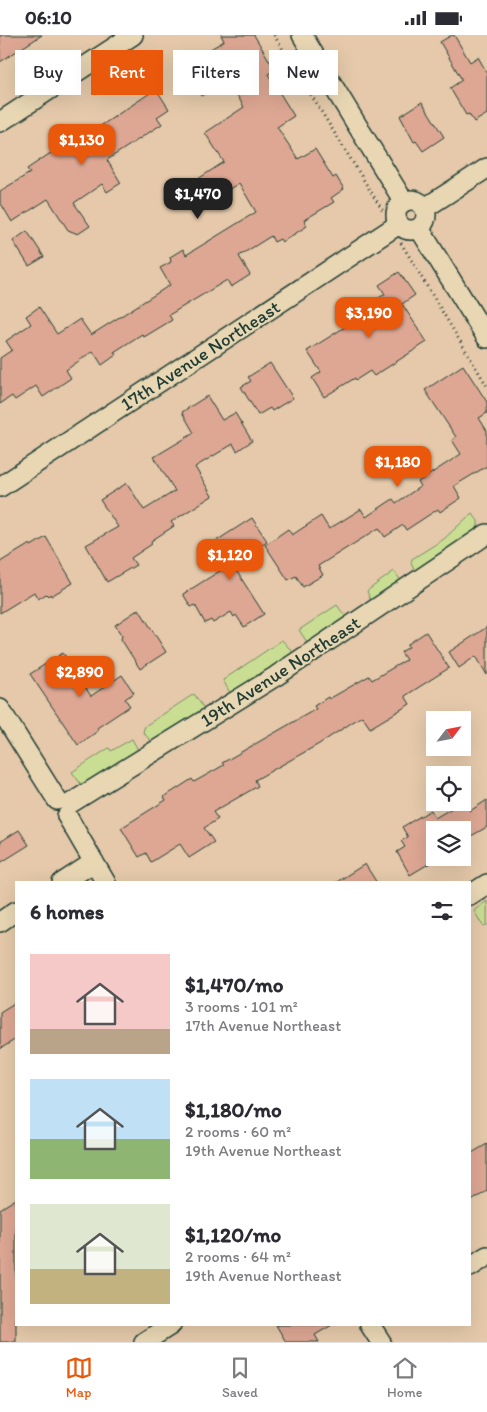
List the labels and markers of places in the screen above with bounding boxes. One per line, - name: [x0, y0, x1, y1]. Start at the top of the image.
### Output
- pin: $1,130: [41, 123, 123, 166]
- pin: $1,470: [157, 177, 239, 220]
- pin: $3,190: [328, 297, 410, 339]
- pin: $1,180: [357, 445, 439, 488]
- pin: $1,120: [189, 539, 271, 581]
- pin: $2,890: [39, 655, 121, 698]

